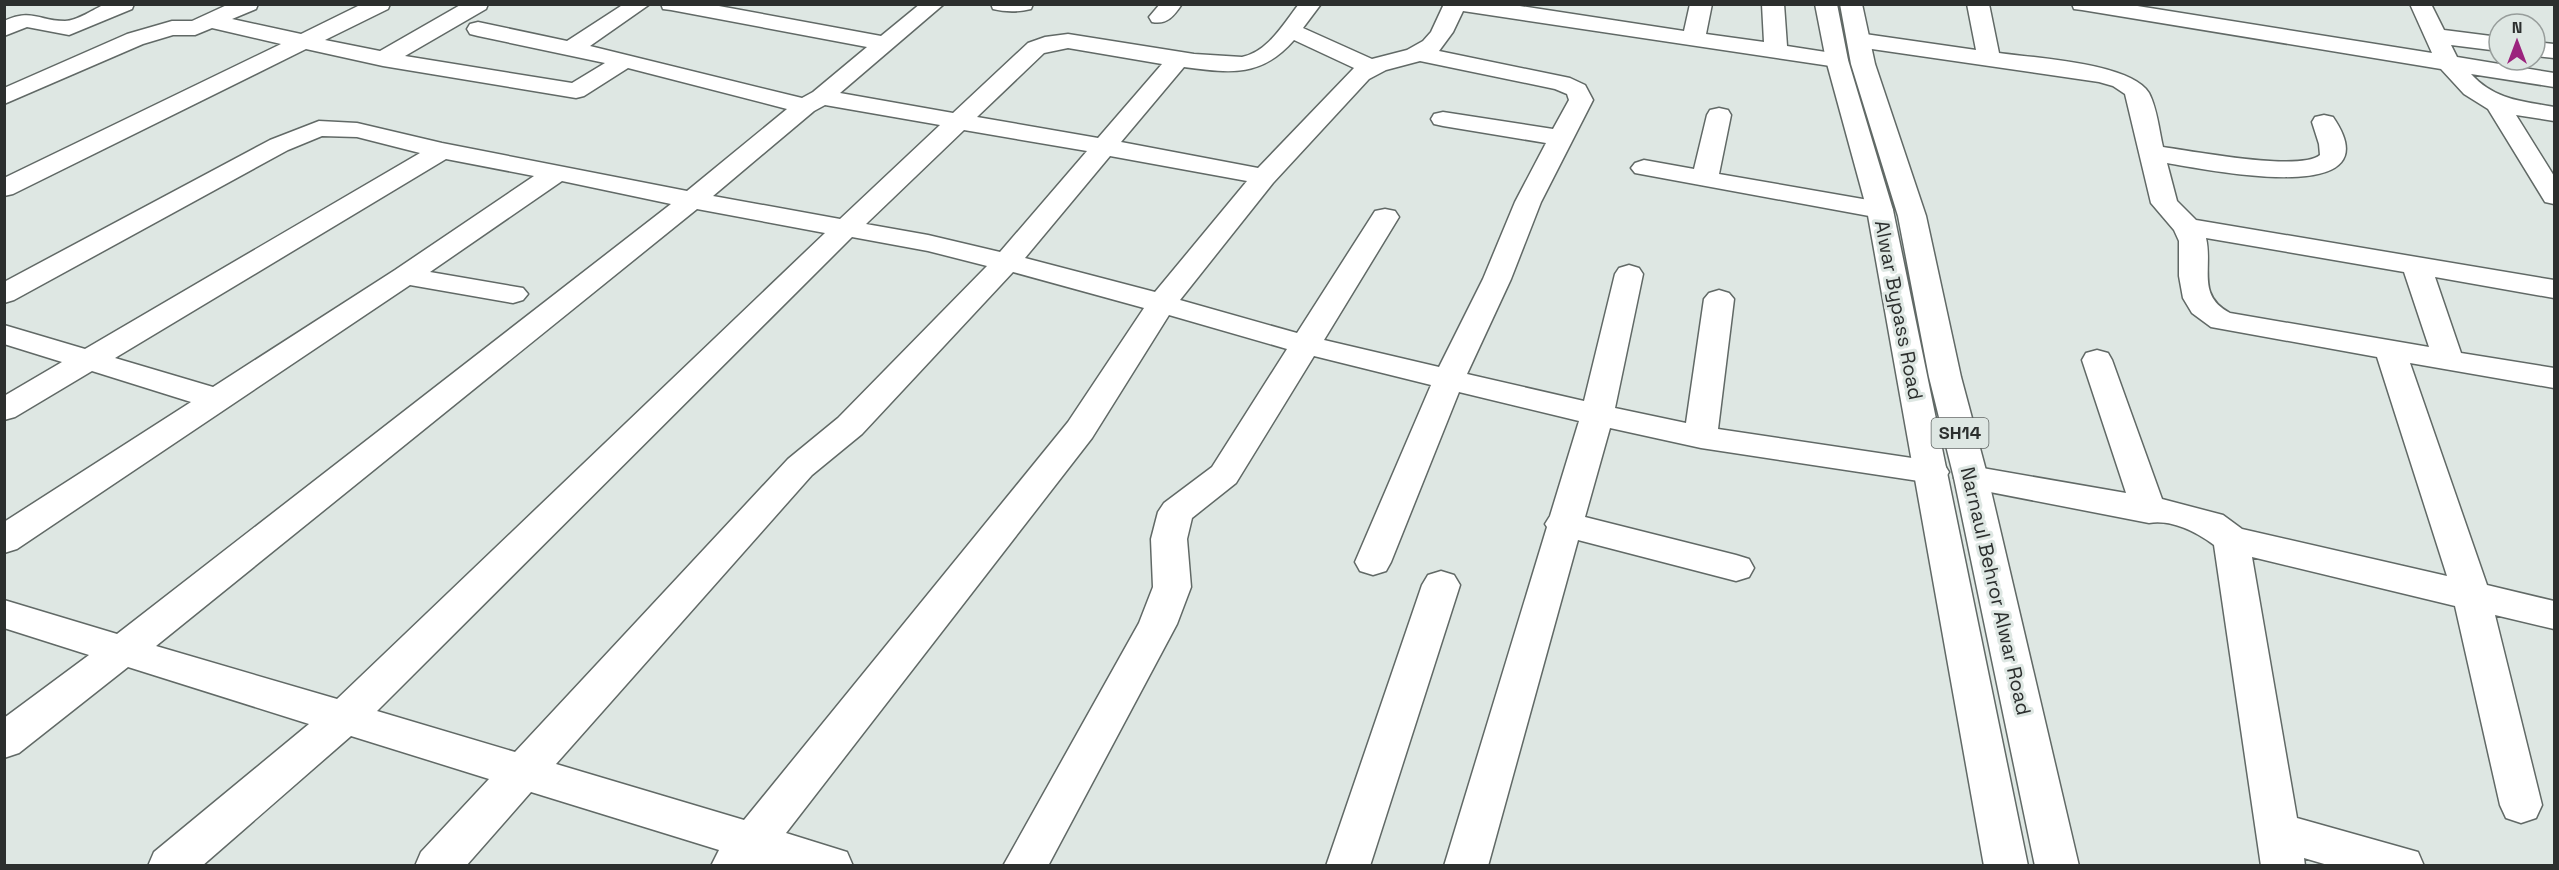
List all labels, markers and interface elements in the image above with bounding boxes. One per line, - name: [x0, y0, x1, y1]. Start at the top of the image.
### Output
- north arrow: [2487, 12, 2547, 72]
- text: N: [2512, 17, 2522, 38]
- street label: Alwar Bypass Road: [1869, 218, 1929, 402]
- road number: SH14: [1932, 418, 1988, 448]
- street label: Narnaul Behror Alwar Road: [1955, 464, 2037, 718]

